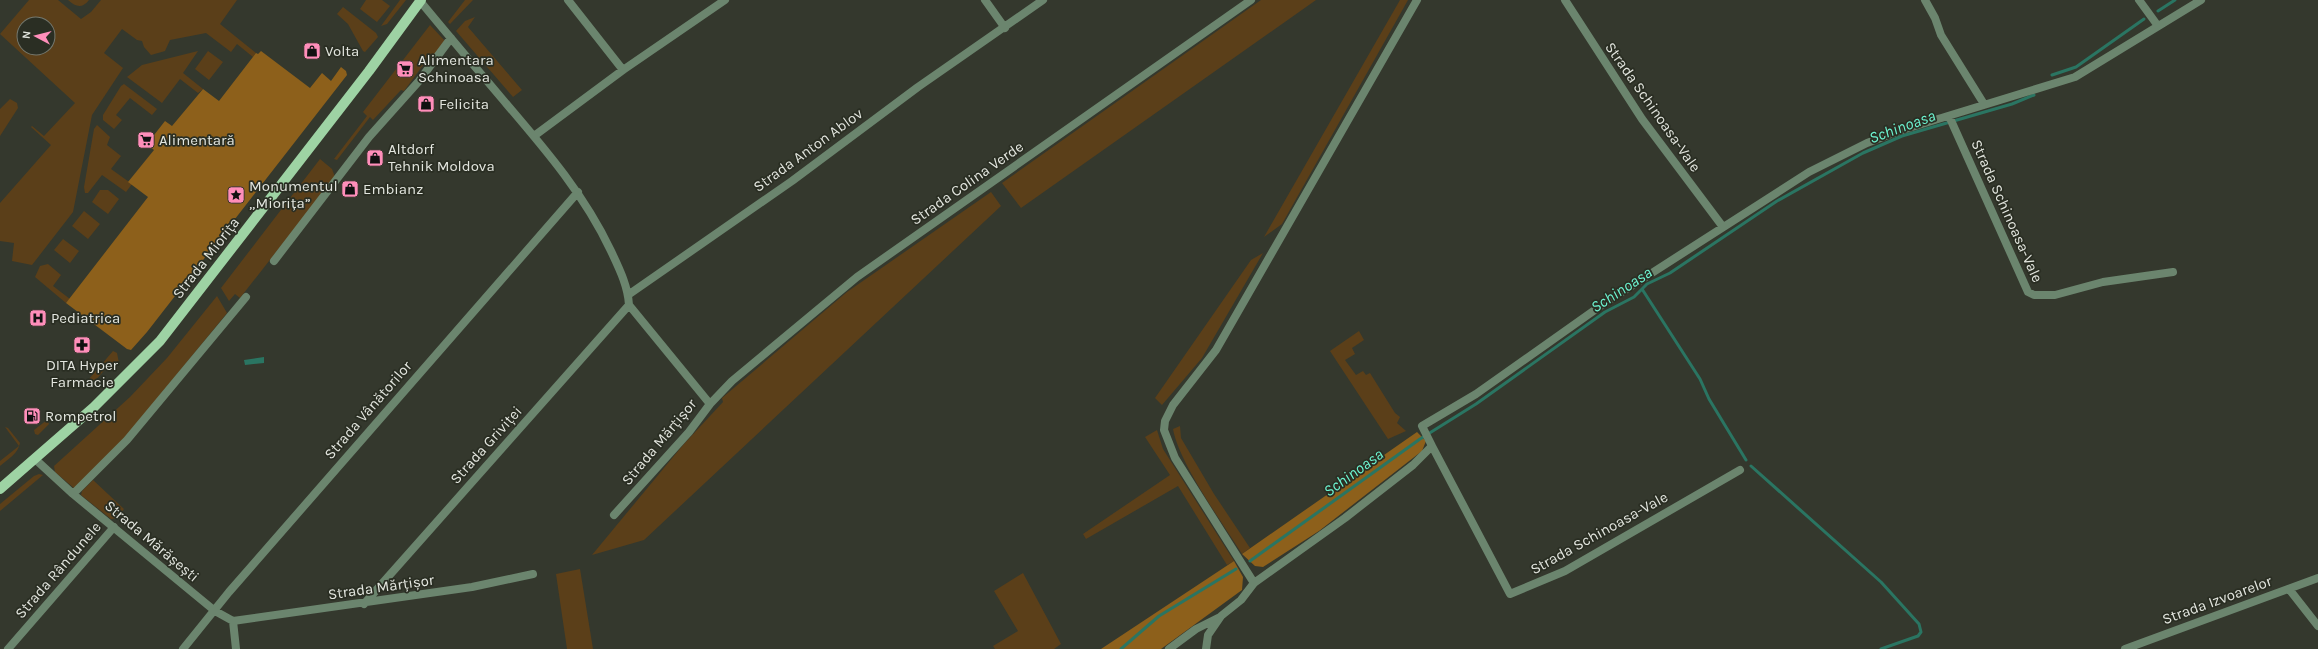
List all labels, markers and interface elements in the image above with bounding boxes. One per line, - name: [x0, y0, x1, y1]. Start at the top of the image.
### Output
- north arrow: [16, 16, 56, 56]
- text: N: [20, 30, 34, 40]
- street label: Strada Schinoasa-Vale: [1601, 39, 1705, 175]
- shop icon: Volta: [302, 41, 322, 61]
- place label: Volta: [325, 42, 359, 60]
- place label: Alimentara Schinoasa: [418, 51, 494, 86]
- supermarket icon: Alimentara Schinoasa: [395, 59, 415, 79]
- shop icon: Felicita: [416, 94, 436, 114]
- place label: Felicita: [439, 95, 489, 113]
- street label: Strada Anton Ablov: [750, 104, 867, 196]
- water label: Schinoasa: [1866, 106, 1938, 147]
- supermarket icon: Alimentară: [136, 130, 156, 150]
- place label: Alimentară: [159, 131, 235, 149]
- street label: Strada Colina Verde: [907, 137, 1027, 229]
- street label: Strada Schinoasa-Vale: [1967, 137, 2047, 285]
- place label: Altdorf Tehnik Moldova: [388, 140, 495, 175]
- shop icon: Altdorf Tehnik Moldova: [365, 148, 385, 168]
- place label: Monumentul „Miorița”: [249, 177, 338, 212]
- shop icon: Embianz: [340, 179, 360, 199]
- place label: Embianz: [363, 180, 423, 198]
- place icon: Monumentul „Miorița”: [226, 185, 246, 205]
- street label: Strada Miorița: [169, 214, 243, 302]
- water label: Schinoasa: [1587, 263, 1656, 316]
- hospital icon: Pediatrica: [28, 308, 48, 328]
- place label: Pediatrica: [51, 309, 120, 327]
- pharmacy icon: DITA Hyper Farmacie: [72, 335, 92, 355]
- place label: DITA Hyper Farmacie: [46, 356, 119, 391]
- street label: Strada Vânătorilor: [320, 357, 416, 463]
- street label: Strada Mărțișor: [618, 395, 701, 489]
- street label: Strada Griviței: [446, 402, 526, 488]
- fuel station icon: Rompetrol: [22, 406, 42, 426]
- place label: Rompetrol: [45, 407, 116, 425]
- water label: Schinoasa: [1320, 444, 1387, 500]
- street label: Strada Schinoasa-Vale: [1527, 488, 1671, 578]
- street label: Strada Mărășești: [101, 496, 203, 586]
- street label: Strada Rândunele: [11, 518, 105, 622]
- street label: Strada Mărțișor: [327, 571, 436, 603]
- street label: Strada Izvoarelor: [2160, 572, 2275, 628]

